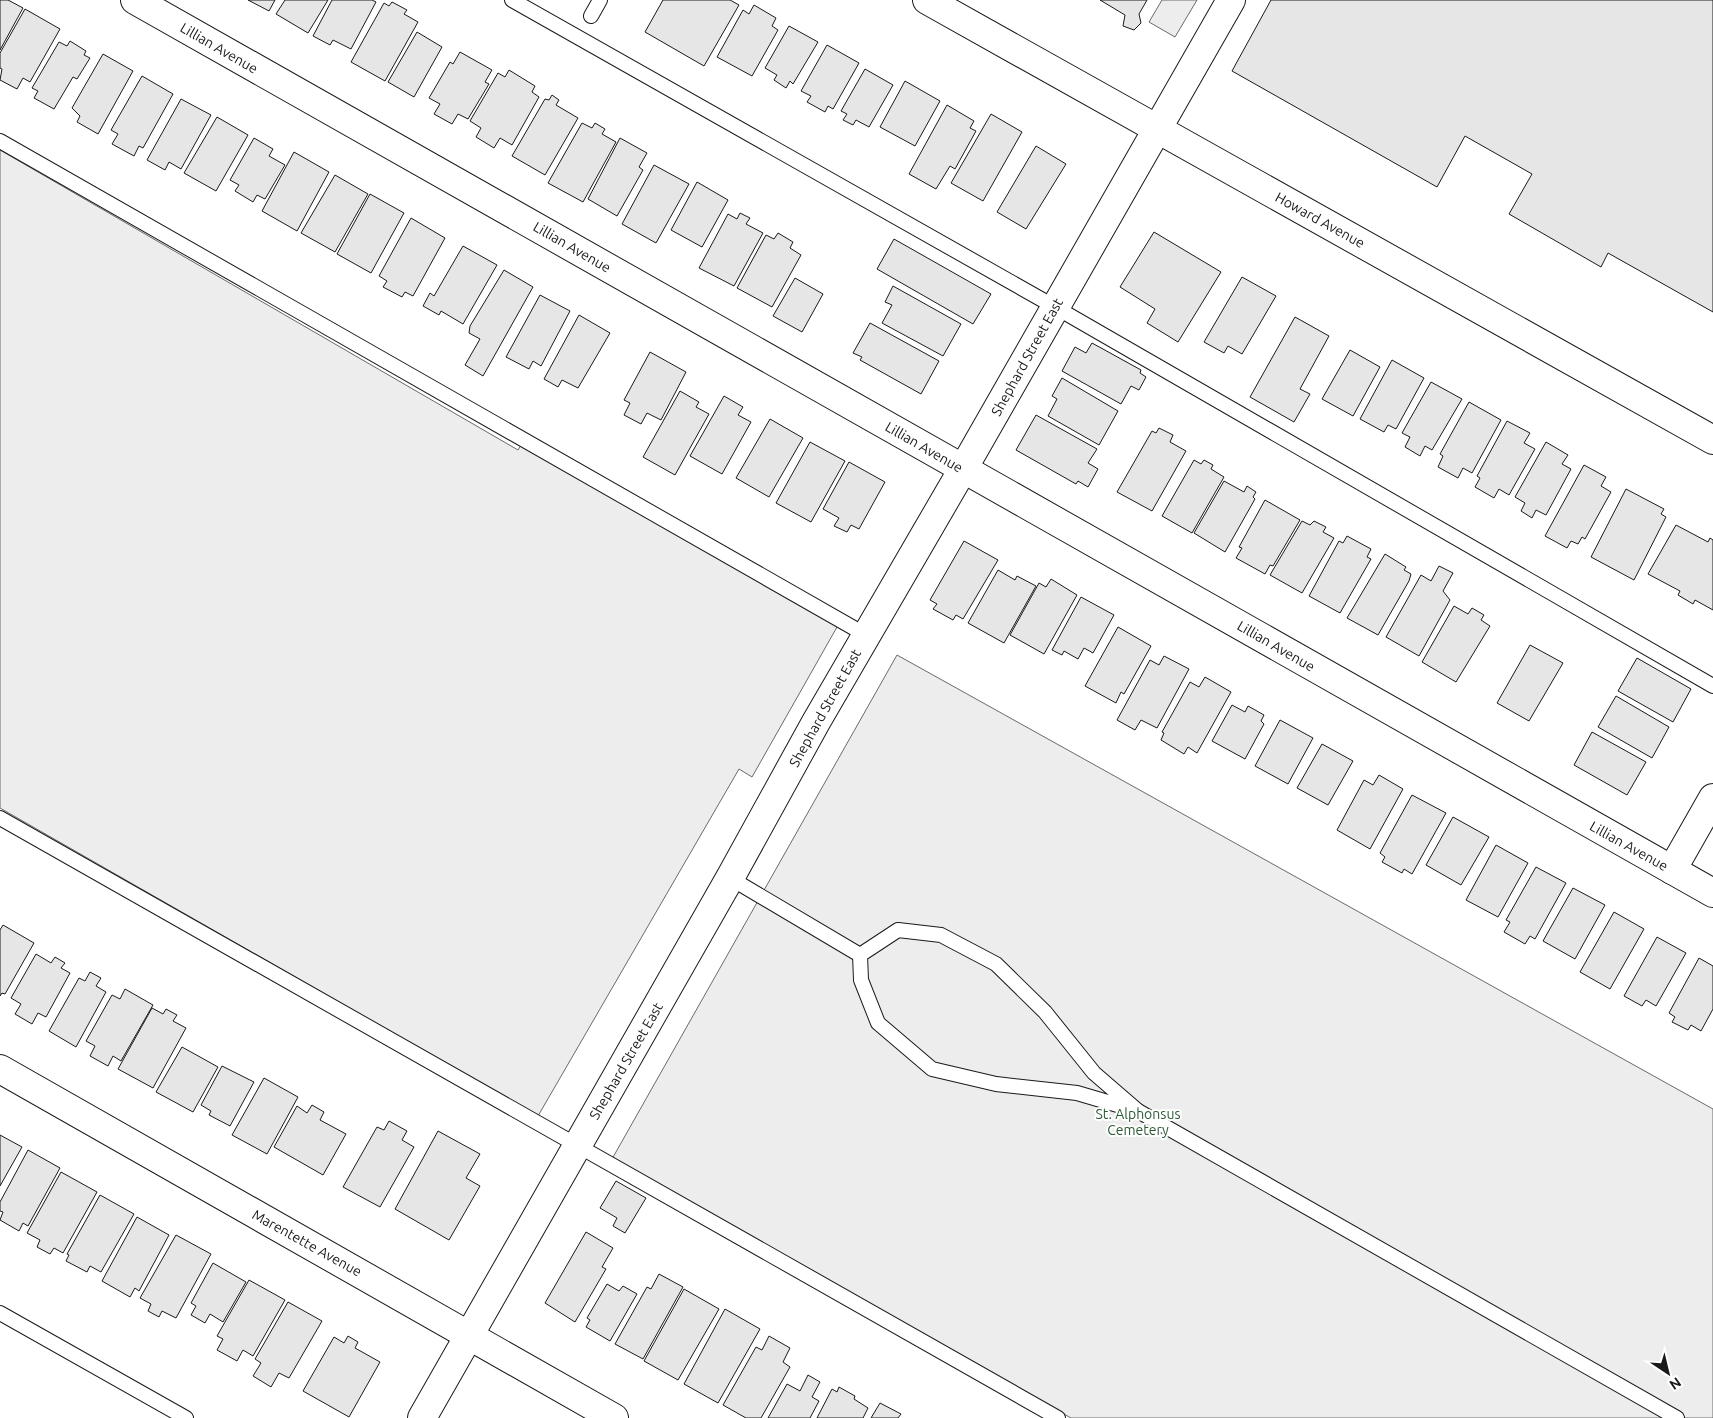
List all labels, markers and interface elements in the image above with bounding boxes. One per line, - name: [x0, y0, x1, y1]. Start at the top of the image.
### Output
- street label: Lillian Avenue: [177, 19, 261, 77]
- street label: Howard Avenue: [1272, 189, 1368, 251]
- street label: Lillian Avenue: [530, 218, 614, 276]
- street label: Shephard Street East: [988, 295, 1066, 419]
- street label: Lillian Avenue: [882, 418, 966, 476]
- street label: Lillian Avenue: [1234, 617, 1318, 675]
- street label: Shephard Street East: [786, 646, 864, 770]
- street label: Lillian Avenue: [1587, 818, 1671, 874]
- street label: Shephard Street East: [586, 999, 666, 1122]
- park label: St. Alphonsus Cemetery: [1096, 1106, 1180, 1138]
- street label: Marentette Avenue: [249, 1206, 365, 1280]
- north arrow: [1643, 1348, 1693, 1398]
- text: N: [1667, 1374, 1684, 1393]

